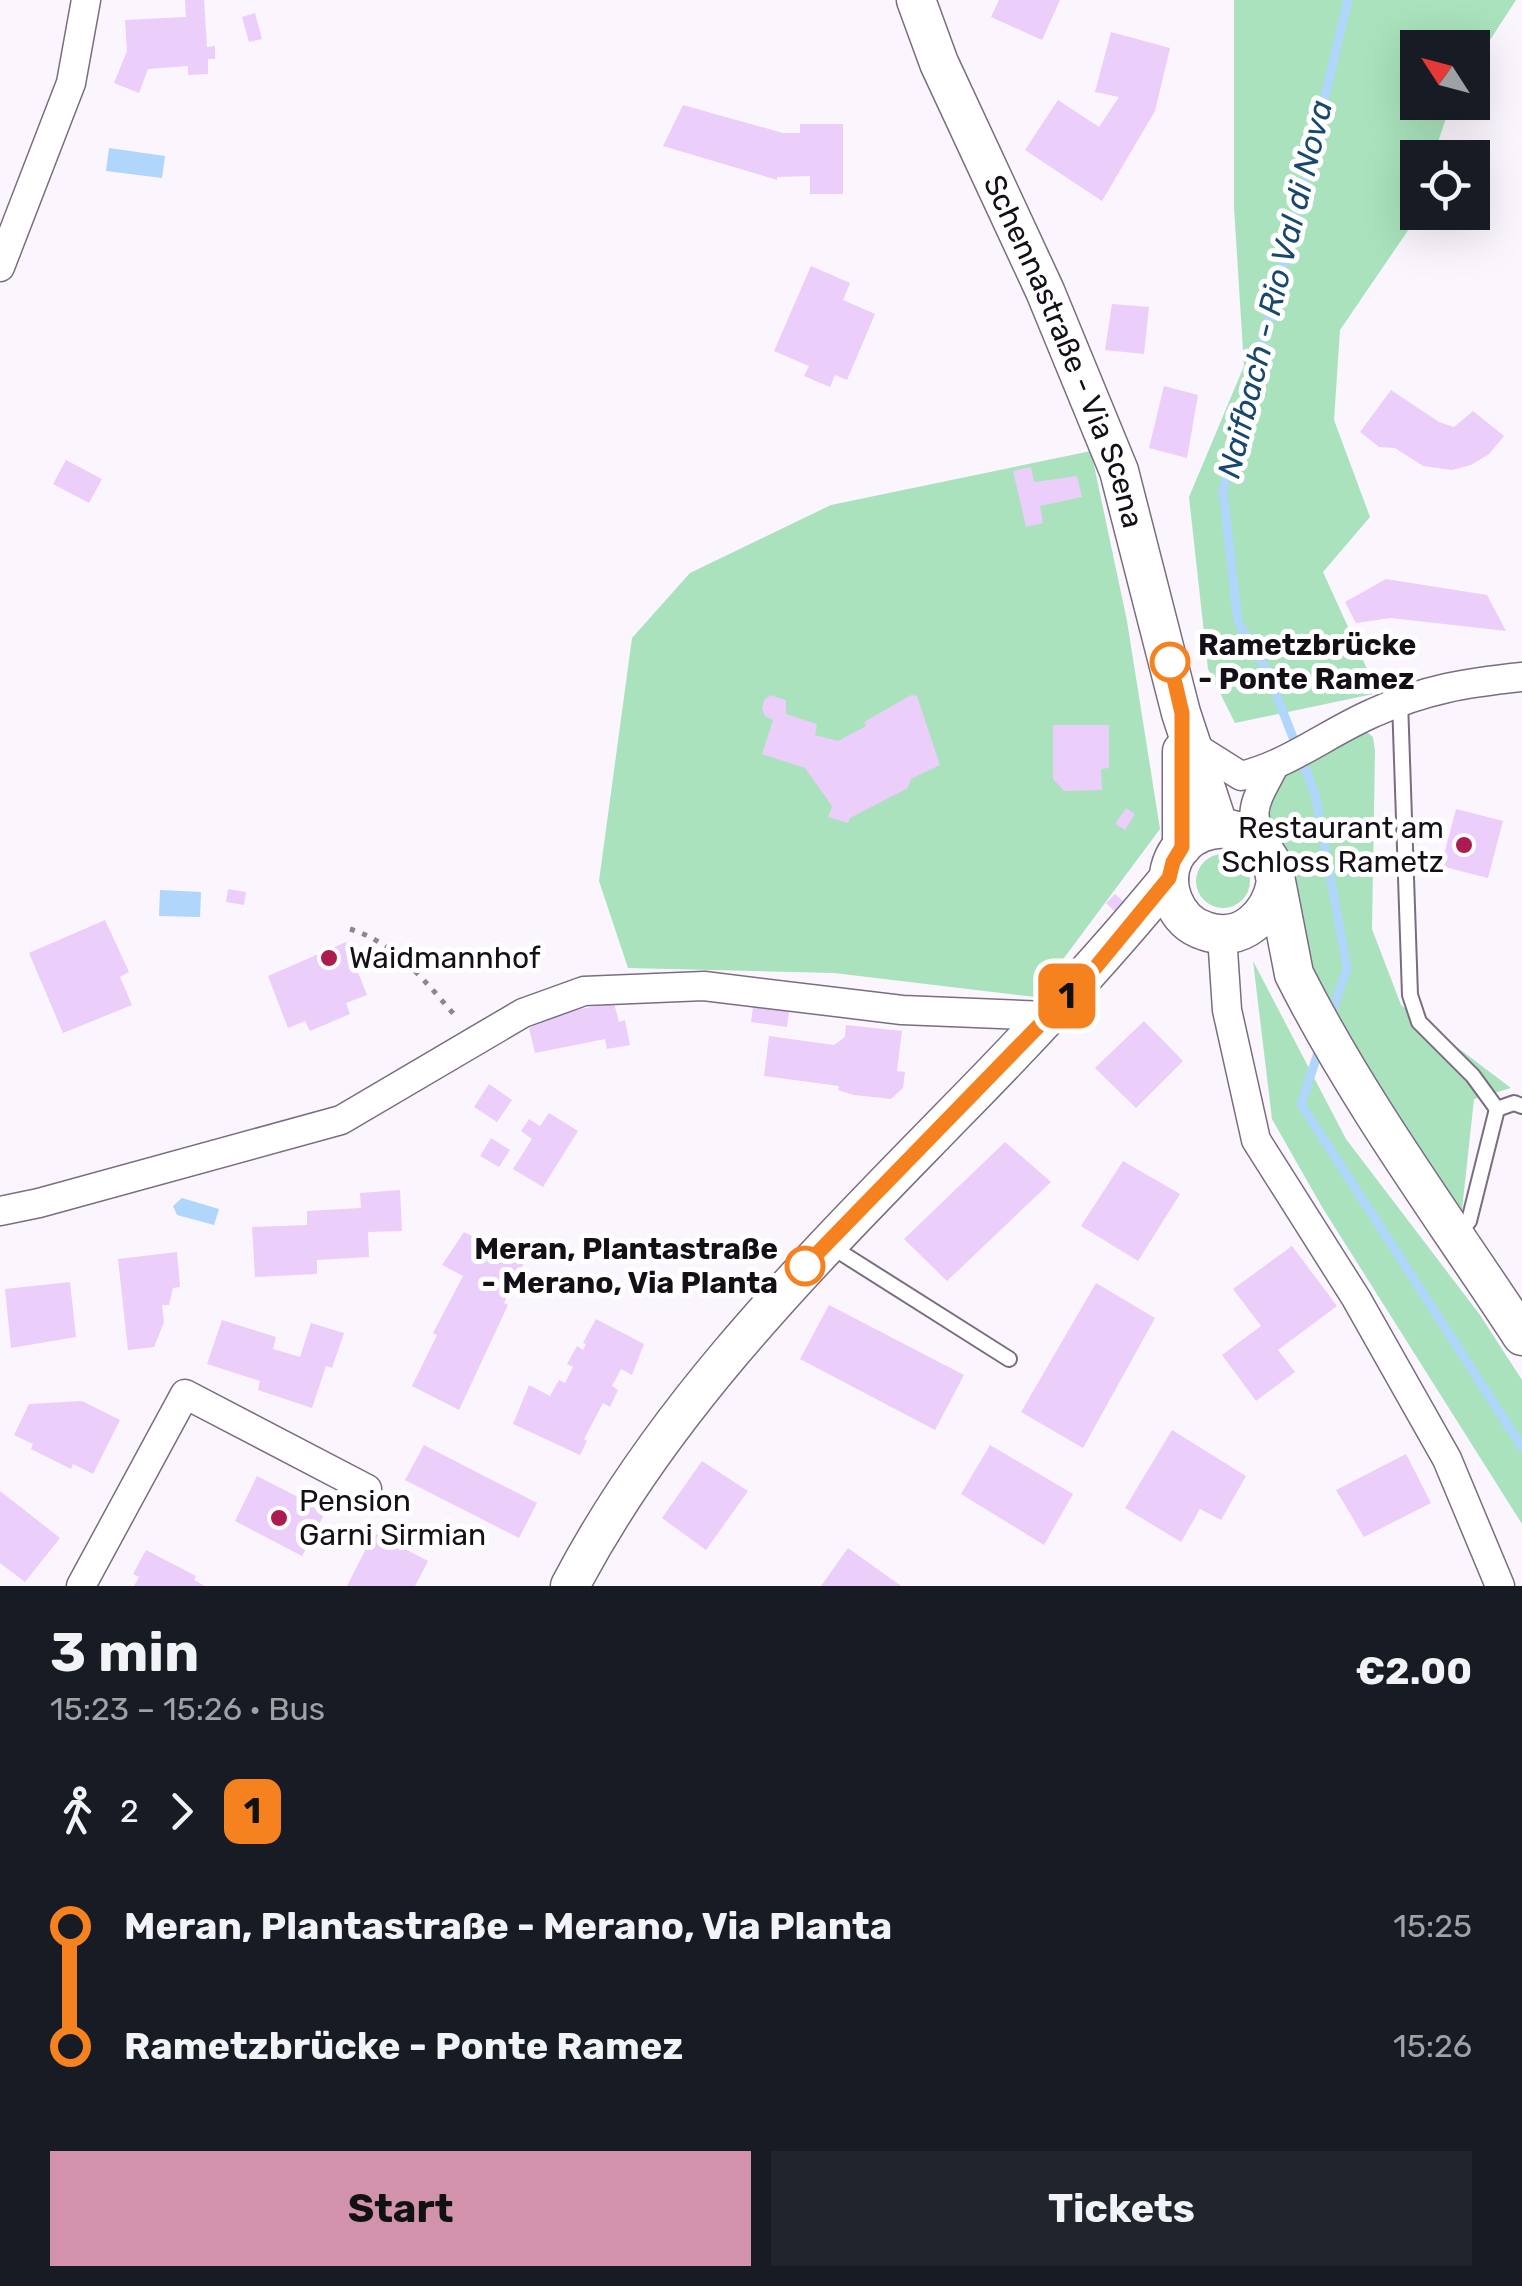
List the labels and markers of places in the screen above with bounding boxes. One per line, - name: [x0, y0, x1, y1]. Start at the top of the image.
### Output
- place label: Rametzbrücke - Ponte Ramez: [1198, 627, 1416, 697]
- marker: Rametzbrücke - Ponte Ramez: [1151, 643, 1189, 681]
- place label: Restaurant am Schloss Rametz: [1221, 810, 1444, 880]
- marker: Restaurant am Schloss Rametz: [1453, 834, 1475, 856]
- place label: Waidmannhof: [349, 940, 541, 976]
- marker: Waidmannhof: [318, 947, 340, 969]
- place label: Meran, Plantastraße - Merano, Via Planta: [474, 1231, 778, 1301]
- marker: Meran, Plantastraße - Merano, Via Planta: [786, 1247, 824, 1285]
- place label: Pension Garni Sirmian: [299, 1483, 486, 1553]
- marker: Pension Garni Sirmian: [268, 1507, 290, 1529]

